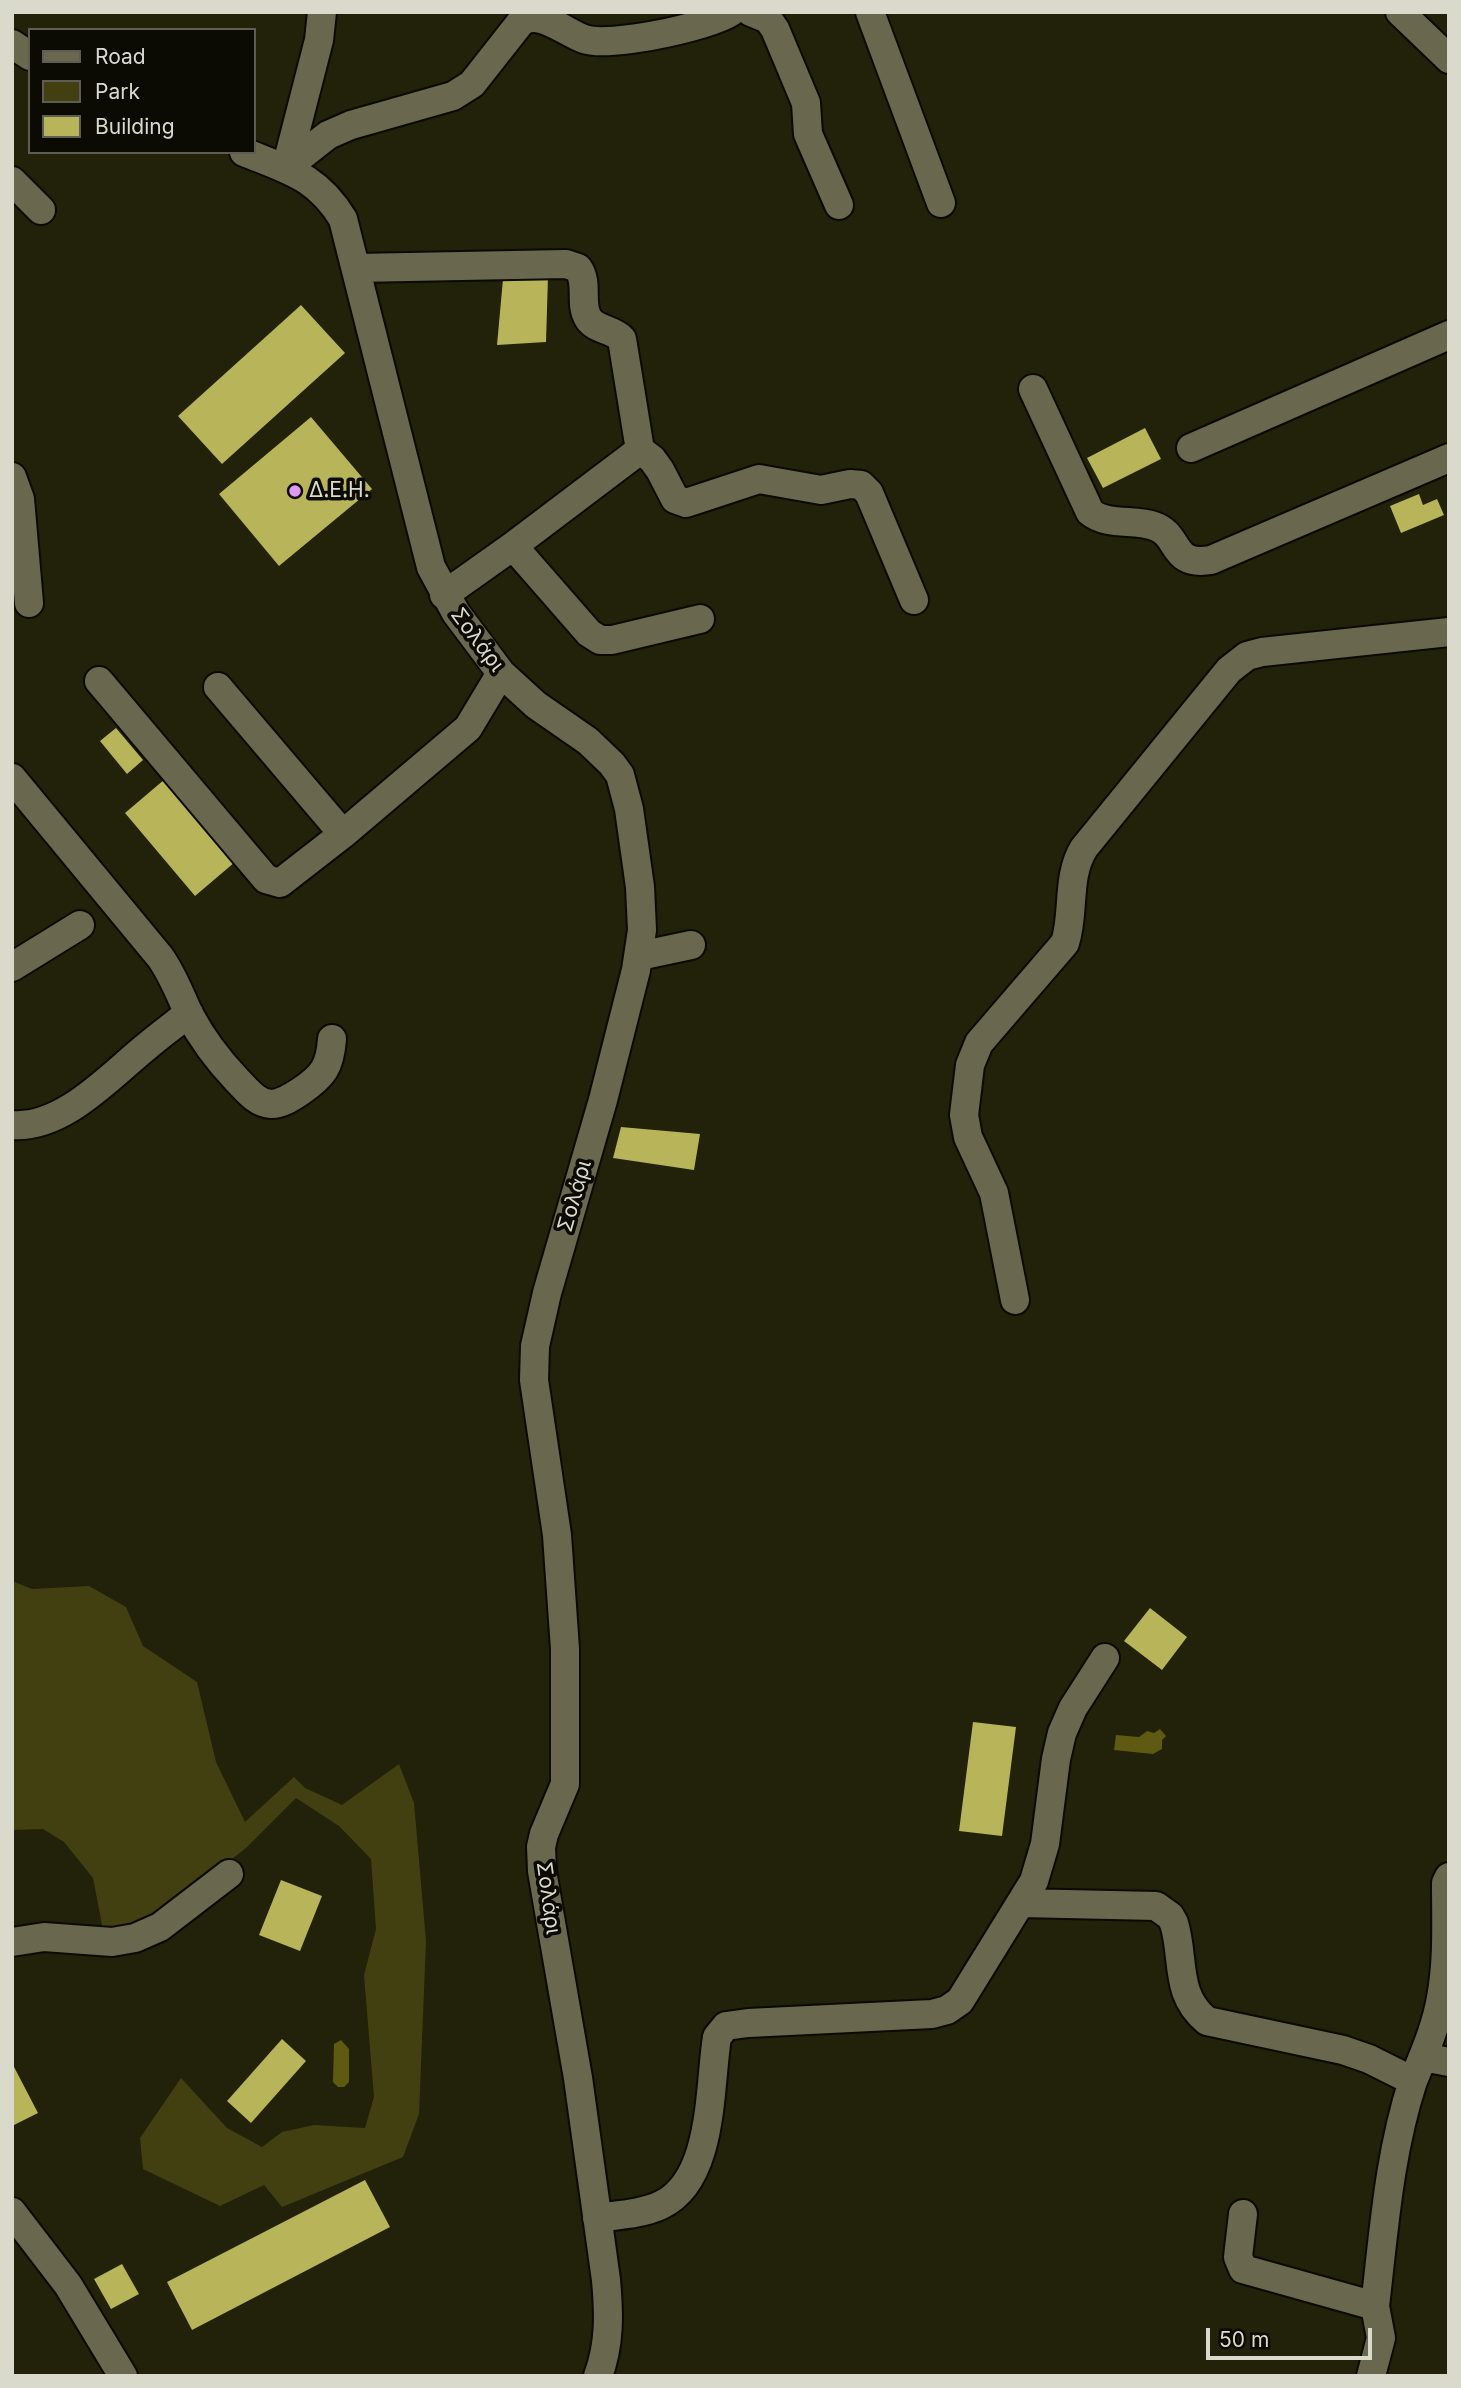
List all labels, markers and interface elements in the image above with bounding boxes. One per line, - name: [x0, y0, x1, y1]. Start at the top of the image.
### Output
- legend: [28, 28, 256, 154]
- text: Road: [95, 44, 146, 69]
- text: Park: [95, 79, 140, 104]
- text: Building: [95, 114, 175, 139]
- place label: Δ.Ε.Η.: [309, 478, 370, 504]
- marker: Δ.Ε.Η.: [287, 483, 303, 499]
- street label: Σολάρι: [445, 603, 509, 677]
- street label: Σολάρι: [553, 1157, 597, 1235]
- street label: Σολάρι: [530, 1860, 566, 1936]
- scale bar: [1209, 2314, 1375, 2358]
- text: 50 m: [1219, 2327, 1269, 2352]

